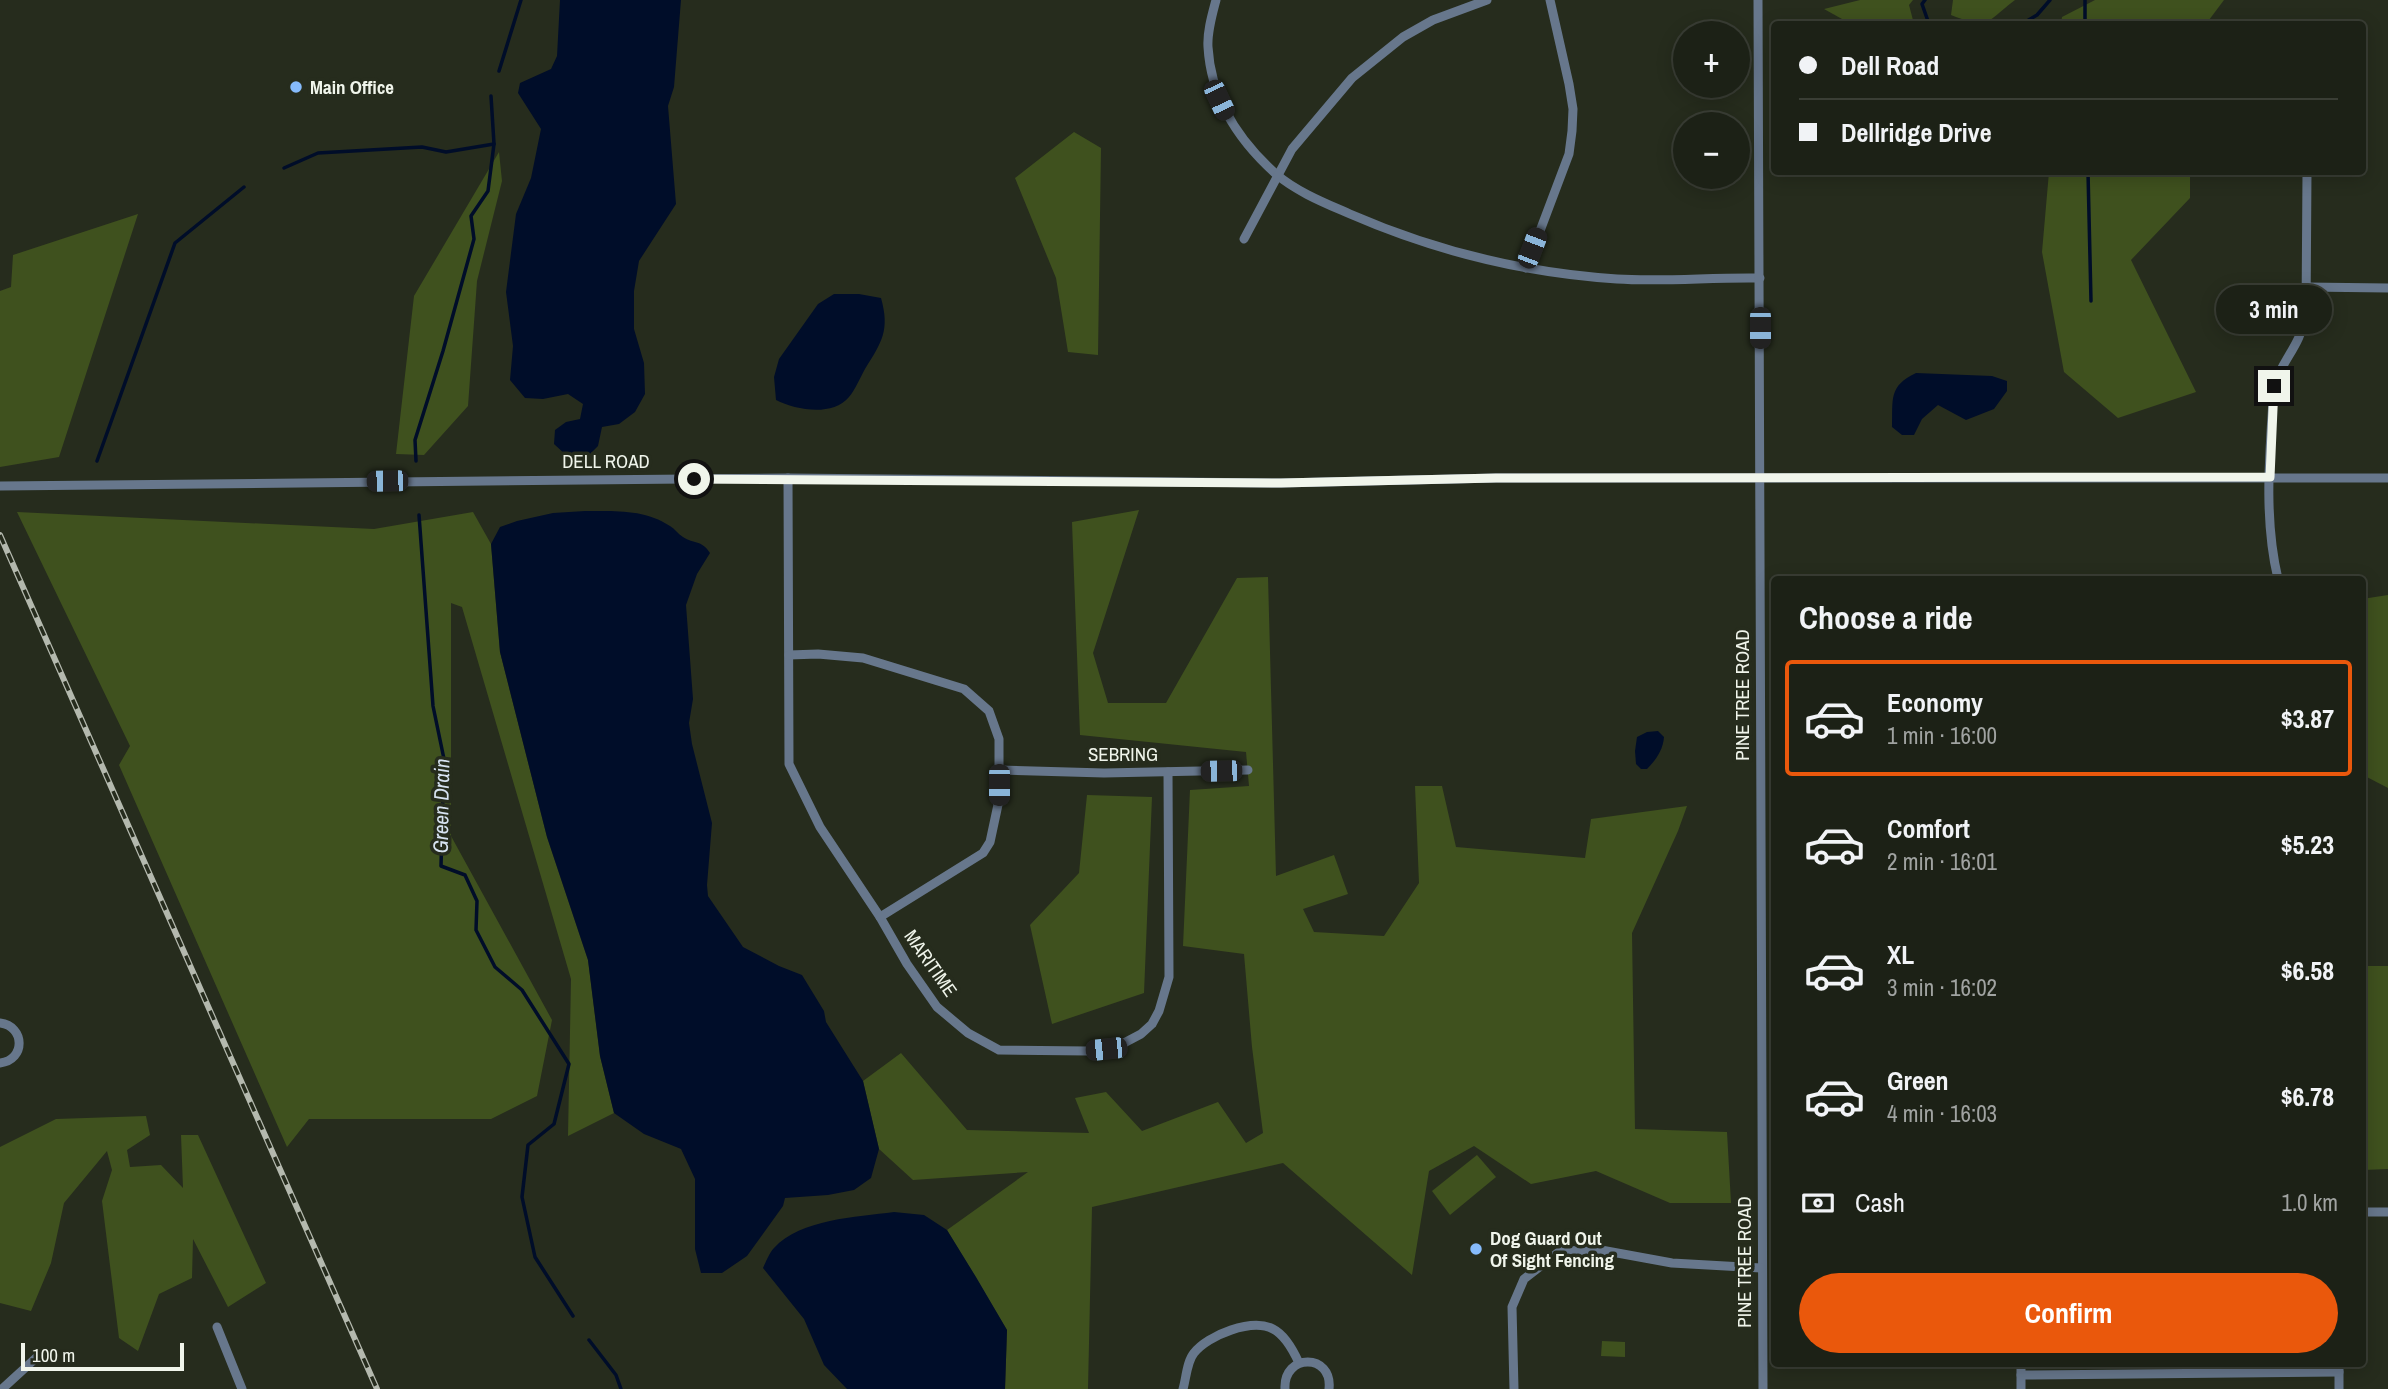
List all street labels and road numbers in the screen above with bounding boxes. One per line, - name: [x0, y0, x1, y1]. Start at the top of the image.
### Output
- street label: DELL ROAD: [562, 448, 650, 474]
- street label: PINE TREE ROAD: [1729, 629, 1755, 761]
- street label: SEBRING: [1088, 741, 1158, 767]
- street label: MARITIME: [899, 924, 963, 1002]
- street label: PINE TREE ROAD: [1731, 1196, 1757, 1328]

